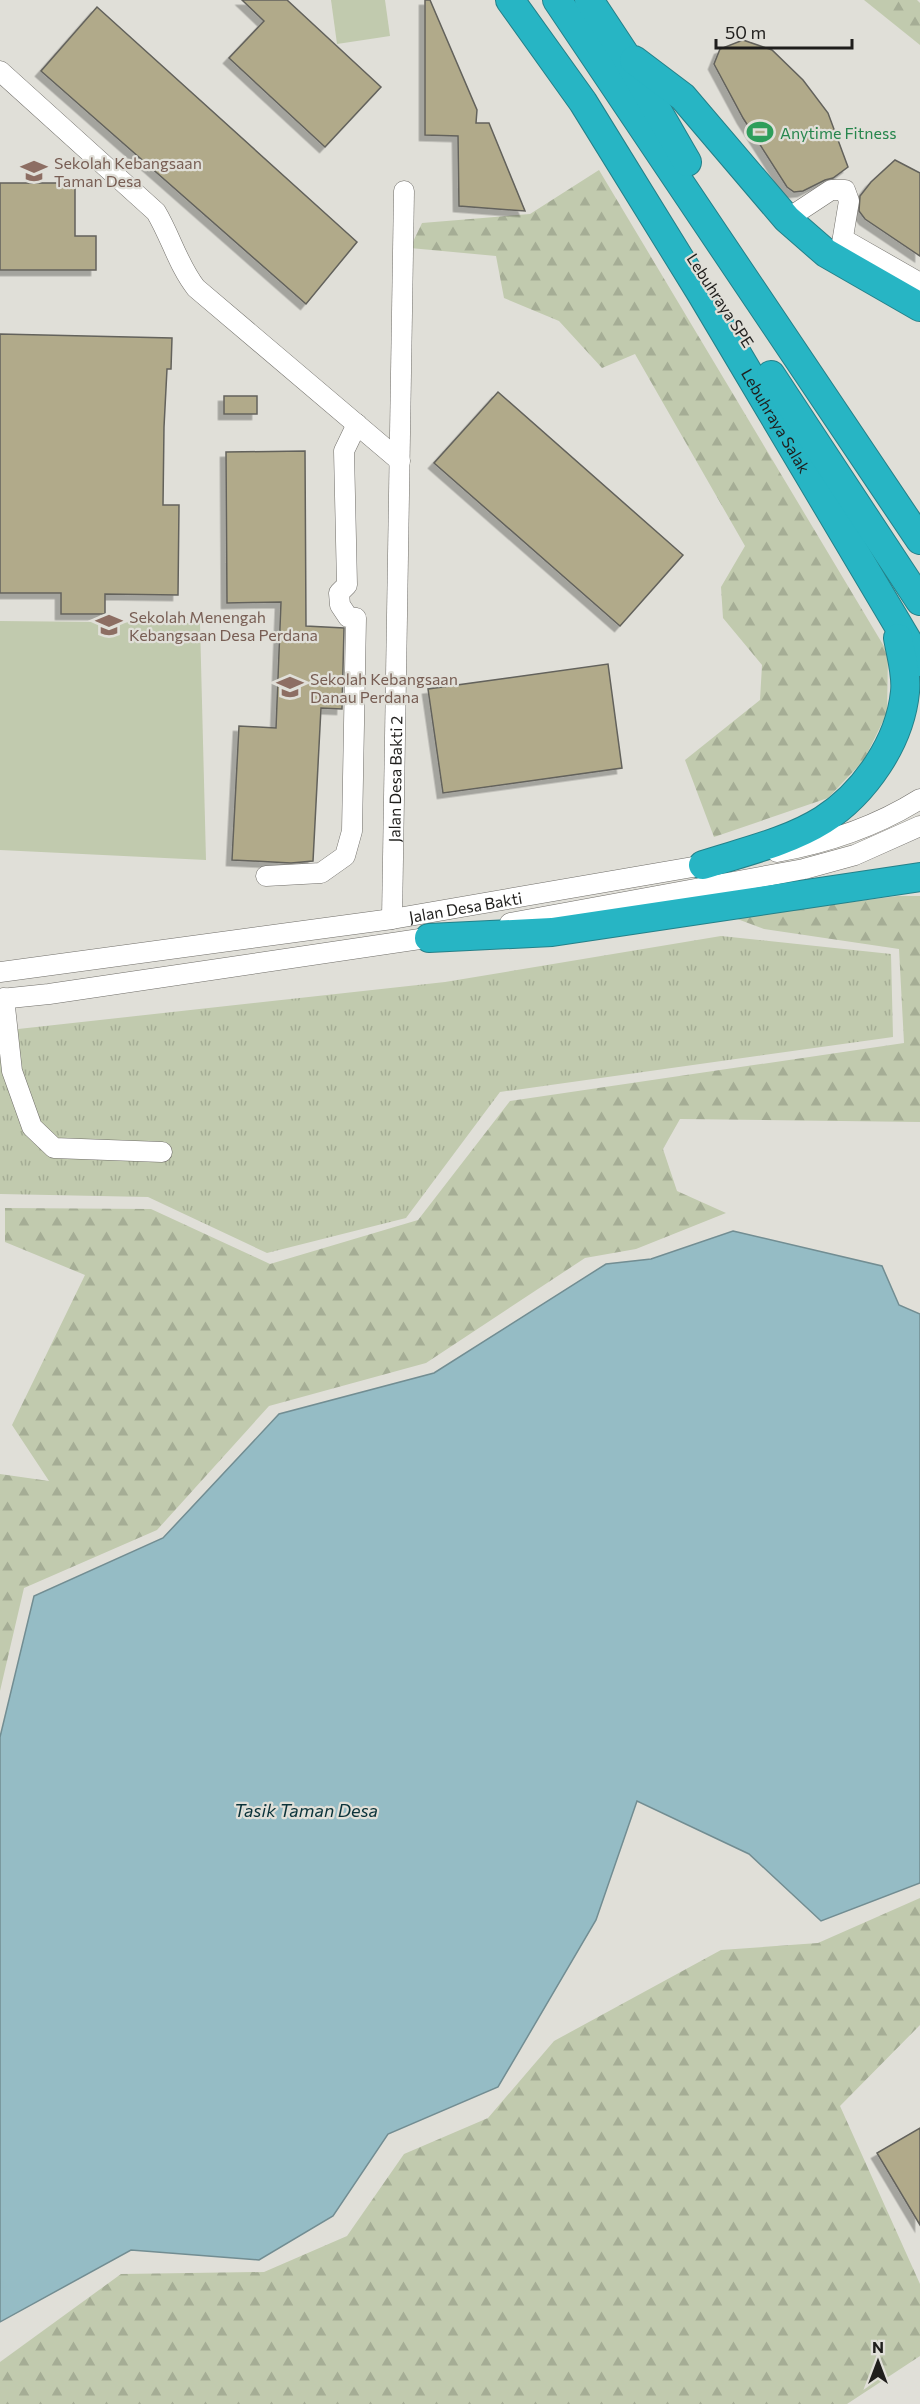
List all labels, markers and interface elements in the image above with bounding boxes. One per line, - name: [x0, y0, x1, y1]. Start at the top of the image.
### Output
- scale bar: [716, 12, 852, 50]
- text: 50 m: [725, 21, 766, 43]
- sports icon: Anytime Fitness: [745, 117, 775, 147]
- place label: Anytime Fitness: [780, 123, 896, 142]
- place label: Sekolah Kebangsaan Taman Desa: [54, 153, 202, 190]
- school or university icon: Sekolah Kebangsaan Taman Desa: [19, 156, 49, 186]
- street label: Lebuhraya SPE: [684, 250, 758, 350]
- street label: Lebuhraya Salak: [738, 365, 815, 476]
- place label: Sekolah Menengah Kebangsaan Desa Perdana: [129, 607, 318, 644]
- school or university icon: Sekolah Menengah Kebangsaan Desa Perdana: [94, 610, 124, 640]
- place label: Sekolah Kebangsaan Danau Perdana: [310, 669, 458, 706]
- school or university icon: Sekolah Kebangsaan Danau Perdana: [275, 672, 305, 702]
- street label: Jalan Desa Bakti 2: [384, 715, 405, 843]
- street label: Jalan Desa Bakti: [407, 887, 524, 925]
- water label: Tasik Taman Desa: [234, 1799, 378, 1821]
- north arrow: [848, 2332, 908, 2392]
- text: N: [872, 2337, 884, 2356]

